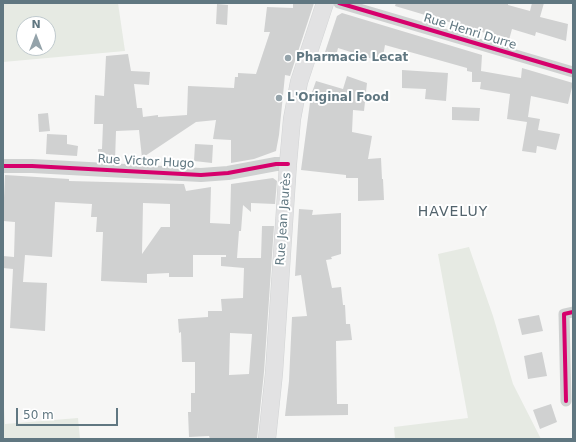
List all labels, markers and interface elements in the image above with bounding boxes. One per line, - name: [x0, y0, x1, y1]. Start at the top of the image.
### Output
- street label: Rue Henri Durre: [422, 11, 518, 53]
- north arrow: [16, 16, 56, 56]
- text: N: [31, 18, 41, 31]
- place label: Pharmacie Lecat: [296, 51, 408, 65]
- marker: Pharmacie Lecat: [283, 53, 293, 63]
- place label: L'Original Food: [287, 91, 389, 105]
- marker: L'Original Food: [274, 93, 284, 103]
- street label: Rue Victor Hugo: [97, 152, 195, 172]
- street label: Rue Jean Jaurès: [274, 172, 294, 266]
- district label: HAVELUY: [418, 204, 488, 220]
- scale bar: [18, 400, 120, 426]
- text: 50 m: [23, 408, 54, 422]

